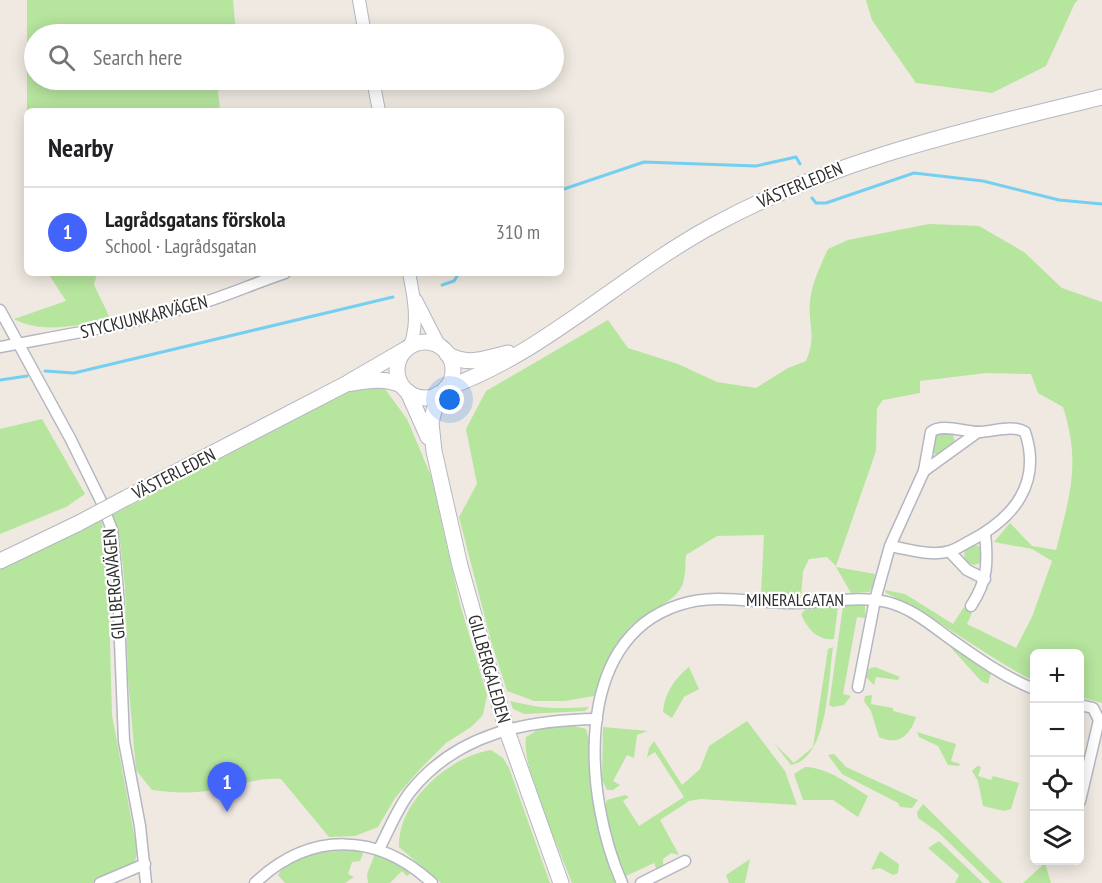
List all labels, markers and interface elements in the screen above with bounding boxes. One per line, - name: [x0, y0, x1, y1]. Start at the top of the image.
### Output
- search box: [24, 24, 564, 90]
- icon: search: [45, 41, 78, 74]
- text: Search here: [93, 43, 182, 71]
- text: Nearby: [48, 131, 113, 164]
- street label: VÄSTERLEDEN: [753, 156, 846, 213]
- text: Lagrådsgatans förskola: [105, 205, 285, 233]
- text: 1: [63, 219, 72, 245]
- text: 310 m: [496, 219, 540, 245]
- text: School · Lagrådsgatan: [105, 233, 257, 259]
- street label: STYCKJUNKARVÄGEN: [78, 290, 210, 343]
- your location: [435, 385, 464, 414]
- street label: VÄSTERLEDEN: [127, 443, 219, 505]
- street label: GILLBERGAVÄGEN: [97, 528, 130, 640]
- street label: MINERALGATAN: [746, 588, 844, 611]
- street label: GILLBERGALEDEN: [463, 612, 516, 726]
- map controls: [1030, 649, 1084, 865]
- button: +: [1030, 649, 1084, 703]
- button: −: [1030, 703, 1084, 757]
- button: locate: [1030, 757, 1084, 811]
- pin: 1: [208, 762, 246, 812]
- button: layers: [1030, 811, 1084, 865]

